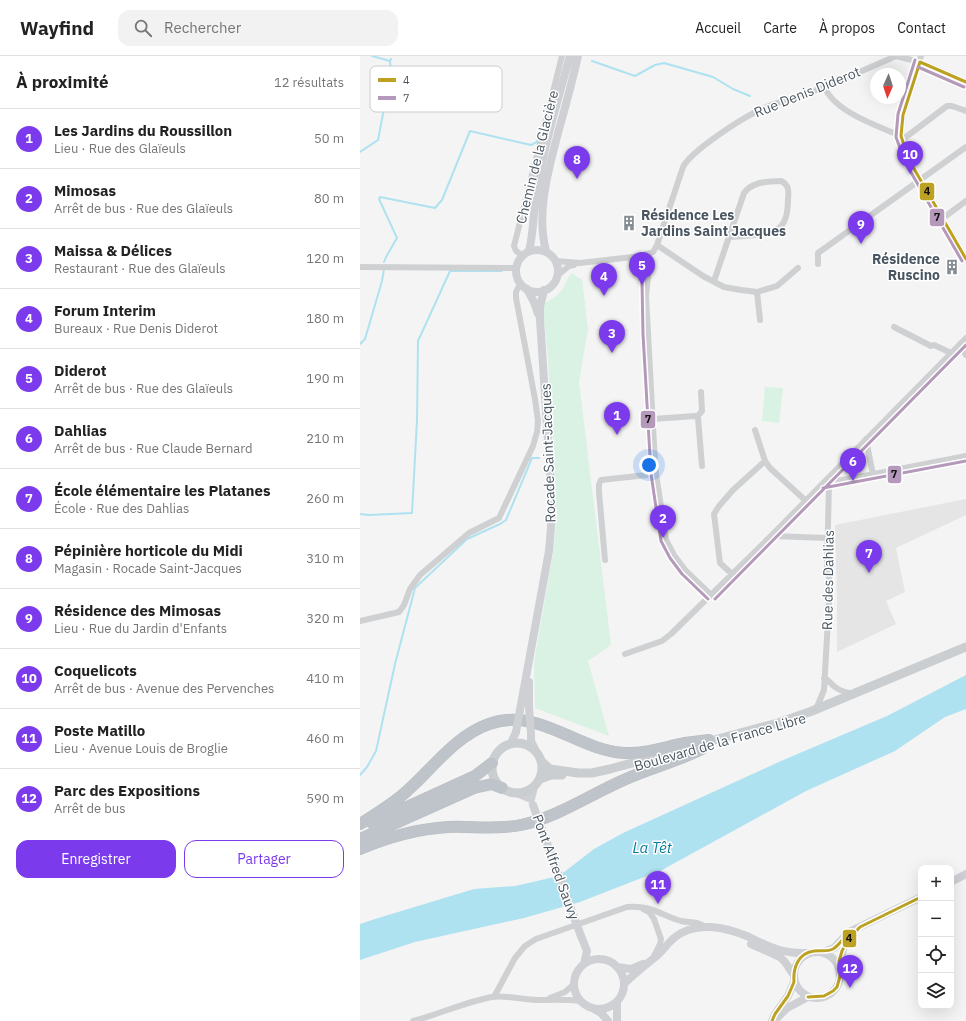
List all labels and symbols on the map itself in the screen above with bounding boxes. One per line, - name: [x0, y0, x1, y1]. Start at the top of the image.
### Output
- street label: Rue Denis Diderot: [751, 62, 863, 122]
- legend: [370, 66, 502, 112]
- north arrow: [870, 68, 906, 104]
- text: 4: [403, 73, 410, 87]
- street label: Chemin de la Glacière: [512, 88, 562, 226]
- text: 7: [403, 91, 410, 105]
- pin: 10: [897, 141, 923, 174]
- pin: 8: [564, 146, 590, 179]
- line badge: 4: [919, 182, 935, 201]
- text: 4: [924, 184, 931, 198]
- place label: Résidence Les Jardins Saint Jacques: [641, 206, 786, 240]
- line badge: 7: [929, 208, 945, 227]
- text: 7: [934, 210, 941, 224]
- pin: 9: [848, 211, 874, 244]
- building icon: Résidence Les Jardins Saint Jacques: [620, 214, 638, 232]
- place label: Résidence Ruscino: [872, 250, 940, 284]
- pin: 5: [629, 252, 655, 285]
- building icon: Résidence Ruscino: [943, 258, 961, 276]
- pin: 4: [591, 263, 617, 296]
- pin: 3: [599, 320, 625, 353]
- street label: Rocade Saint-Jacques: [537, 383, 559, 523]
- pin: 1: [604, 402, 630, 435]
- line badge: 7: [640, 410, 656, 429]
- text: 7: [645, 412, 652, 426]
- pin: 6: [840, 448, 866, 481]
- your location: [639, 455, 659, 475]
- line badge: 7: [887, 465, 902, 484]
- text: 7: [891, 467, 898, 481]
- pin: 2: [650, 505, 676, 538]
- street label: Rue des Dahlias: [818, 530, 838, 630]
- pin: 7: [856, 540, 882, 573]
- street label: Boulevard de la France Libre: [632, 709, 808, 775]
- street label: Pont Alfred Sauvy: [529, 812, 583, 922]
- water label: La Têt: [632, 838, 673, 857]
- pin: 11: [645, 871, 671, 904]
- line badge: 4: [842, 929, 857, 948]
- text: 4: [846, 931, 853, 945]
- pin: 12: [837, 955, 863, 988]

